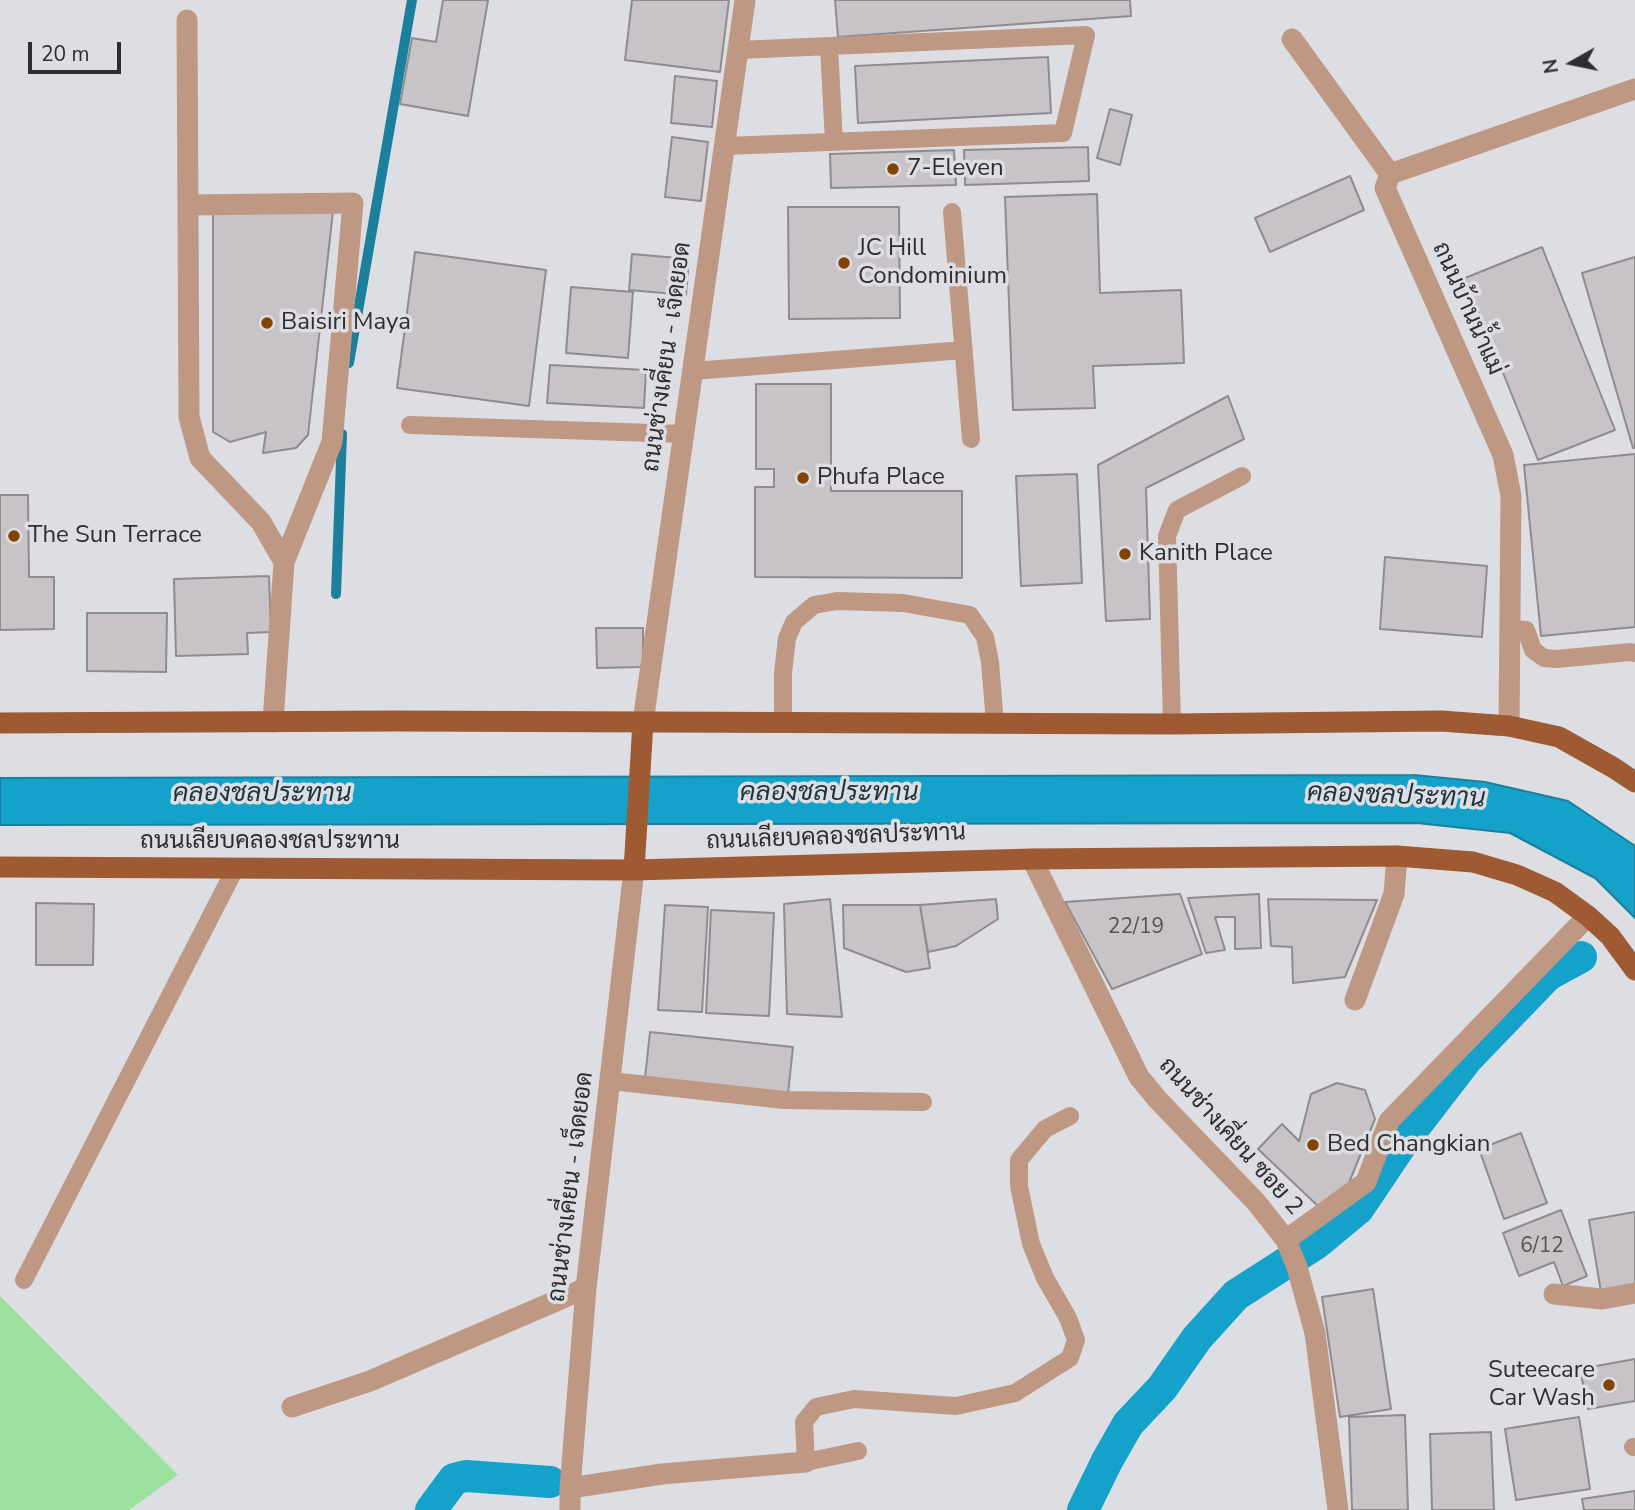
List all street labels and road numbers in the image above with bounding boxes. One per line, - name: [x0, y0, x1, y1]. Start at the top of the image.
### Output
- street label: ถนนบ้านน้ำแม่: [1425, 238, 1509, 380]
- street label: ถนนช่างเคี่ยน - เจ็ดยอด: [638, 240, 698, 474]
- street label: ถนนเลียบคลองชลประทาน: [706, 819, 966, 857]
- street label: ถนนเลียบคลองชลประทาน: [140, 828, 400, 856]
- street label: ถนนช่างเคี่ยน ซอย 2: [1152, 1052, 1308, 1222]
- street label: ถนนช่างเคี่ยน - เจ็ดยอด: [544, 1070, 600, 1304]

